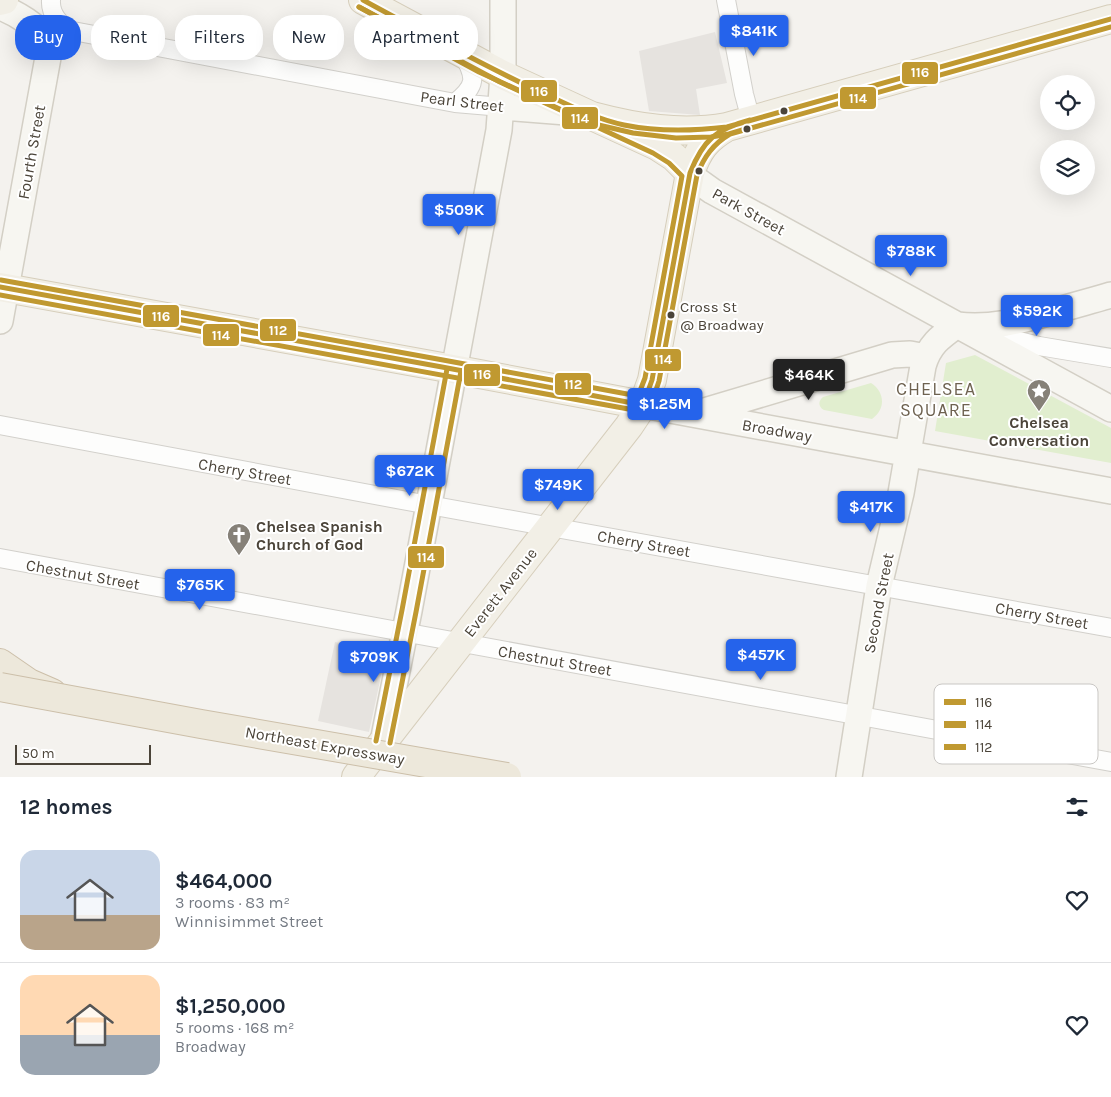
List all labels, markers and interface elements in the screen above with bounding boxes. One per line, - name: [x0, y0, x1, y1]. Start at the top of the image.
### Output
- chip: Buy: [15, 15, 81, 60]
- chip: Rent: [91, 15, 165, 60]
- chip: Filters: [175, 15, 263, 60]
- chip: New: [273, 15, 344, 60]
- chip: Apartment: [354, 15, 478, 60]
- pin: $841K: [719, 15, 789, 57]
- text: $841K: [730, 21, 778, 40]
- line badge: 116: [901, 61, 939, 85]
- text: 116: [911, 64, 929, 81]
- map controls: [1040, 75, 1095, 195]
- button: locate: [1040, 75, 1095, 130]
- line badge: 116: [520, 79, 558, 103]
- text: 116: [530, 83, 548, 100]
- line badge: 114: [839, 86, 877, 110]
- street label: Pearl Street: [419, 87, 505, 116]
- text: 114: [849, 90, 868, 107]
- street label: Fourth Street: [14, 103, 49, 201]
- line badge: 114: [561, 106, 599, 130]
- unlabelled marker: [779, 106, 789, 116]
- text: 114: [571, 110, 590, 127]
- unlabelled marker: [742, 124, 752, 134]
- button: layers: [1040, 140, 1095, 195]
- unlabelled marker: [694, 166, 704, 176]
- street label: Park Street: [709, 184, 788, 239]
- pin: $509K: [424, 194, 494, 236]
- text: $509K: [434, 200, 484, 219]
- pin: $788K: [876, 234, 946, 277]
- text: $788K: [886, 241, 936, 260]
- pin: $592K: [1002, 294, 1072, 337]
- place label: Cross St @ Broadway: [680, 298, 764, 334]
- text: $592K: [1012, 301, 1062, 320]
- line badge: 116: [142, 304, 180, 328]
- text: 116: [152, 308, 170, 325]
- marker: Cross St @ Broadway: [666, 310, 676, 320]
- line badge: 112: [259, 318, 297, 342]
- text: 112: [269, 322, 287, 339]
- line badge: 114: [202, 323, 240, 347]
- text: 114: [212, 327, 231, 344]
- line badge: 114: [644, 348, 682, 372]
- text: 114: [654, 351, 673, 368]
- pin: $464K: [774, 358, 844, 401]
- line badge: 116: [463, 363, 501, 387]
- text: $464K: [784, 365, 834, 384]
- text: 116: [473, 366, 491, 383]
- line badge: 112: [554, 372, 592, 396]
- text: 112: [564, 376, 582, 393]
- district label: CHELSEA SQUARE: [896, 378, 976, 421]
- place icon: Chelsea Conversation: [1026, 378, 1052, 412]
- pin: $1.25M: [624, 388, 706, 430]
- text: $1.25M: [638, 394, 692, 413]
- place label: Chelsea Conversation: [989, 413, 1089, 450]
- street label: Broadway: [740, 415, 814, 446]
- street label: Cherry Street: [197, 454, 293, 489]
- pin: $672K: [375, 454, 445, 497]
- text: $672K: [386, 461, 434, 480]
- pin: $749K: [523, 468, 593, 511]
- text: $749K: [534, 475, 582, 494]
- pin: $417K: [836, 490, 906, 533]
- text: $417K: [849, 497, 893, 516]
- place label: Chelsea Spanish Church of God: [256, 517, 383, 554]
- church icon: Chelsea Spanish Church of God: [226, 522, 252, 556]
- street label: Cherry Street: [596, 526, 692, 561]
- street label: Everett Avenue: [460, 544, 541, 641]
- line badge: 114: [407, 545, 445, 569]
- text: 114: [417, 549, 436, 566]
- street label: Second Street: [859, 551, 898, 655]
- street label: Chestnut Street: [25, 555, 141, 594]
- pin: $765K: [165, 568, 235, 611]
- text: $765K: [176, 575, 224, 594]
- street label: Cherry Street: [994, 598, 1090, 633]
- pin: $457K: [726, 638, 796, 681]
- pin: $709K: [339, 640, 409, 683]
- street label: Chestnut Street: [497, 641, 613, 680]
- text: $457K: [737, 645, 785, 664]
- text: $709K: [349, 647, 399, 666]
- legend: [934, 684, 1098, 764]
- text: 116: [975, 694, 992, 711]
- text: 114: [975, 716, 992, 733]
- street label: Northeast Expressway: [244, 722, 407, 769]
- text: 112: [975, 739, 992, 756]
- scale bar: [15, 742, 151, 765]
- text: 50 m: [22, 745, 55, 762]
- icon: filters: [1063, 793, 1091, 821]
- text: 12 homes: [20, 795, 113, 819]
- text: $464,000: [175, 869, 272, 893]
- icon: home: [60, 870, 120, 930]
- icon: heart: [1063, 886, 1091, 914]
- text: 3 rooms · 83 m²: [175, 893, 290, 912]
- text: Winnisimmet Street: [175, 912, 323, 931]
- text: $1,250,000: [175, 994, 286, 1018]
- icon: home: [60, 995, 120, 1055]
- icon: heart: [1063, 1011, 1091, 1039]
- text: 5 rooms · 168 m²: [175, 1018, 294, 1037]
- text: Broadway: [175, 1037, 246, 1056]

